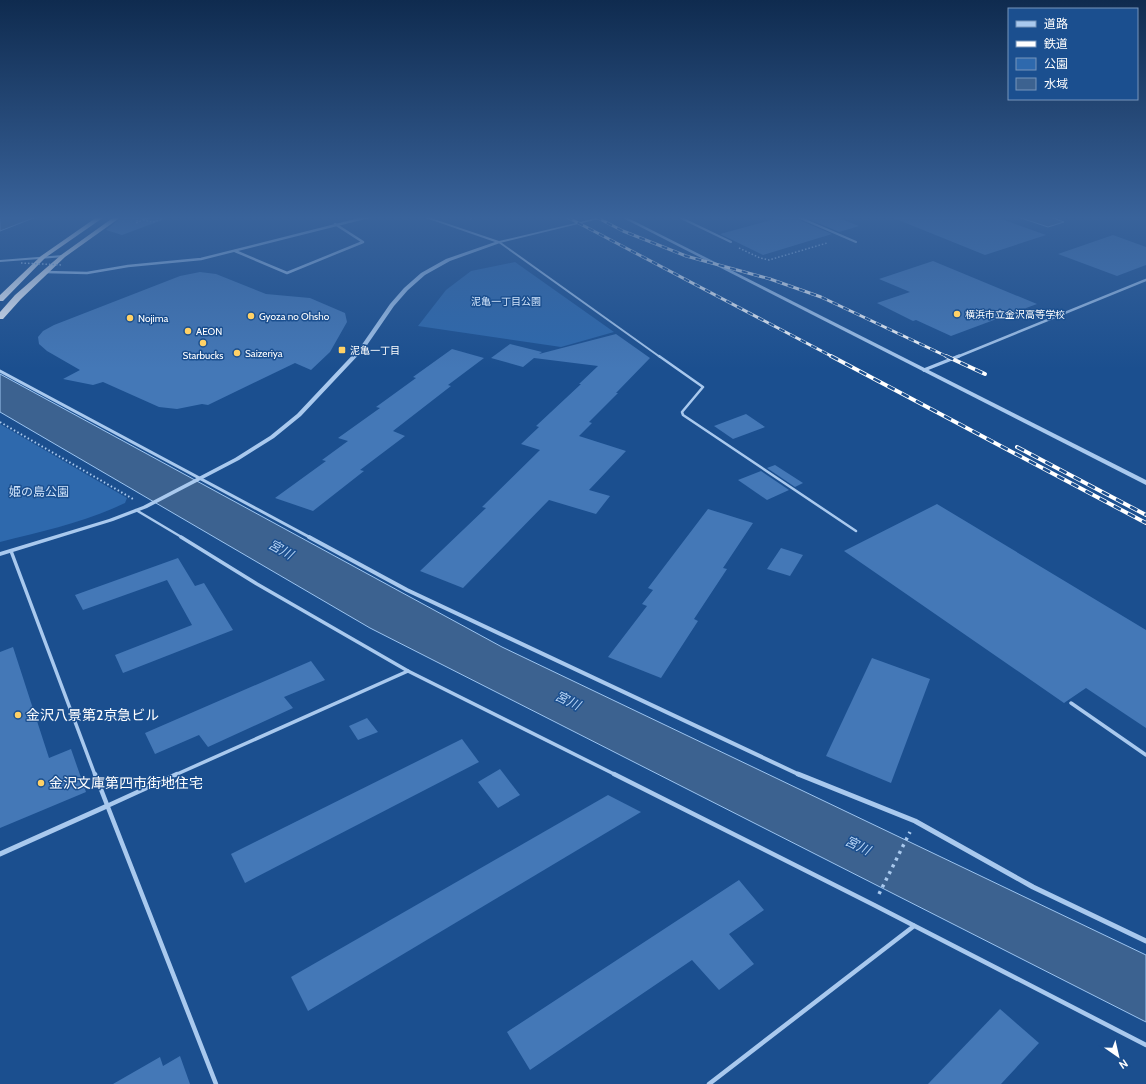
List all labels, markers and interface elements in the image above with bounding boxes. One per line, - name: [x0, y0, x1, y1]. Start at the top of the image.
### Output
- legend: [1008, 8, 1138, 100]
- text: 道路: [1044, 16, 1068, 31]
- text: 鉄道: [1044, 36, 1068, 51]
- text: 公園: [1044, 56, 1068, 71]
- text: 水域: [1044, 76, 1068, 91]
- park label: 泥亀一丁目公園: [471, 295, 541, 308]
- place label: 横浜市立金沢高等学校: [965, 308, 1065, 321]
- marker: 横浜市立金沢高等学校: [952, 309, 962, 319]
- place label: Gyoza no Ohsho: [259, 310, 330, 323]
- marker: Gyoza no Ohsho: [246, 311, 256, 321]
- place label: Nojima: [138, 312, 168, 325]
- marker: Nojima: [125, 313, 135, 323]
- place label: AEON: [196, 325, 222, 338]
- marker: AEON: [183, 326, 193, 336]
- marker: Starbucks: [198, 338, 208, 348]
- place label: 泥亀一丁目: [350, 344, 400, 357]
- marker: 泥亀一丁目: [337, 345, 347, 355]
- place label: Saizeriya: [245, 347, 283, 360]
- marker: Saizeriya: [232, 348, 242, 358]
- place label: Starbucks: [183, 349, 223, 362]
- park label: 姫の島公園: [9, 484, 69, 499]
- water label: 宮川: [266, 536, 298, 563]
- water label: 宮川: [553, 687, 585, 714]
- place label: 金沢八景第2京急ビル: [26, 706, 159, 724]
- marker: 金沢八景第2京急ビル: [13, 710, 23, 720]
- place label: 金沢文庫第四市街地住宅: [49, 774, 203, 792]
- marker: 金沢文庫第四市街地住宅: [36, 778, 46, 788]
- water label: 宮川: [843, 832, 875, 859]
- north arrow: [1098, 1036, 1138, 1076]
- text: N: [1116, 1056, 1131, 1072]

